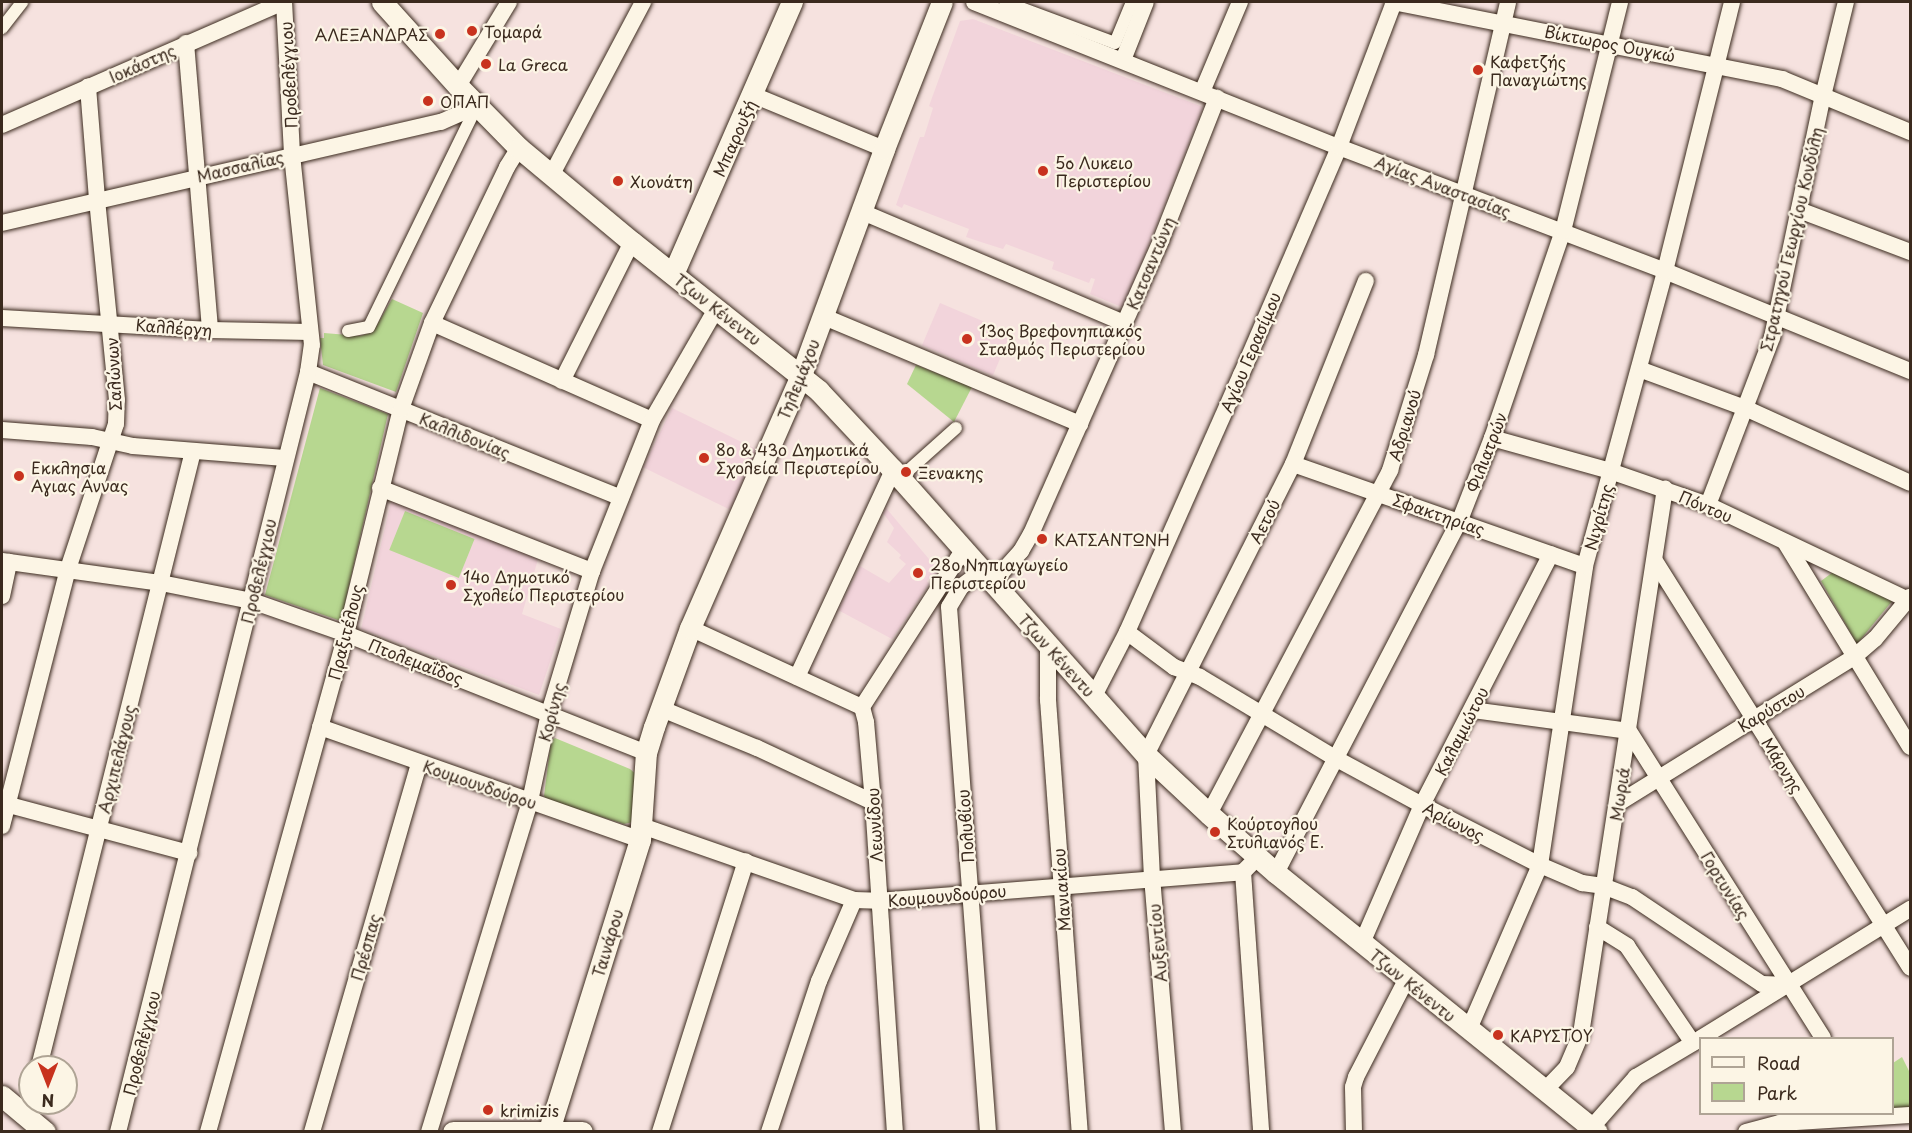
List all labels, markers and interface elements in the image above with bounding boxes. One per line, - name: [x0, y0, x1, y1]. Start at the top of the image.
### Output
- street label: Προβελέγγιου: [276, 21, 300, 129]
- place label: Τομαρά: [484, 21, 542, 41]
- street label: Βίκτωρος Ουγκώ: [1543, 21, 1677, 65]
- place label: ΑΛΕΞΑΝΔΡΑΣ: [315, 24, 428, 44]
- marker: Τομαρά: [465, 24, 479, 38]
- marker: ΑΛΕΞΑΝΔΡΑΣ: [433, 27, 447, 41]
- street label: Ιοκάστης: [106, 40, 178, 86]
- place label: Καφετζής Παναγιώτης: [1490, 51, 1587, 89]
- place label: La Greca: [498, 54, 570, 74]
- marker: La Greca: [479, 57, 493, 71]
- marker: Καφετζής Παναγιώτης: [1471, 63, 1485, 77]
- place label: ΟΠΑΠ: [440, 91, 489, 111]
- marker: ΟΠΑΠ: [421, 94, 435, 108]
- street label: Μπαρουξή: [709, 97, 759, 179]
- street label: Στρατηγού Γεωργίου Κονδύλη: [1756, 126, 1826, 352]
- street label: Μασσαλίας: [195, 147, 285, 185]
- street label: Αγίας Αναστασίας: [1372, 151, 1514, 221]
- place label: 5ο Λυκειο Περιστερίου: [1055, 152, 1151, 190]
- marker: 5ο Λυκειο Περιστερίου: [1036, 164, 1050, 178]
- place label: Χιονάτη: [630, 171, 693, 191]
- marker: Χιονάτη: [611, 174, 625, 188]
- street label: Κατσαντώνη: [1122, 214, 1178, 312]
- street label: Τζων Κένεντυ: [670, 269, 766, 349]
- street label: Αγίου Γερασίμου: [1216, 289, 1284, 415]
- street label: Καλλέργη: [135, 315, 213, 339]
- place label: 13ος Βρεφονηπιακός Σταθμός Περιστερίου: [979, 320, 1146, 358]
- marker: 13ος Βρεφονηπιακός Σταθμός Περιστερίου: [960, 332, 974, 346]
- street label: Τηλεμάχου: [773, 336, 823, 422]
- street label: Σαλώνων: [101, 337, 125, 411]
- street label: Αδριανού: [1384, 387, 1424, 463]
- street label: Καλλιδονίας: [417, 408, 513, 462]
- street label: Φιλιατρών: [1462, 409, 1510, 495]
- place label: 8ο & 43ο Δημοτικά Σχολεία Περιστερίου: [716, 439, 879, 477]
- marker: 8ο & 43ο Δημοτικά Σχολεία Περιστερίου: [697, 451, 711, 465]
- place label: Εκκλησια Αγιας Αννας: [31, 457, 128, 495]
- place label: Ξενακης: [918, 462, 984, 482]
- marker: Ξενακης: [899, 465, 913, 479]
- marker: Εκκλησια Αγιας Αννας: [12, 469, 26, 483]
- street label: Νιγρίτης: [1580, 482, 1616, 552]
- street label: Πόντου: [1677, 486, 1735, 526]
- street label: Σφακτηρίας: [1391, 489, 1487, 539]
- street label: Αετού: [1245, 496, 1283, 546]
- street label: Προβελέγγιου: [237, 517, 279, 625]
- place label: ΚΑΤΣΑΝΤΏΝΗ: [1054, 529, 1170, 549]
- marker: ΚΑΤΣΑΝΤΏΝΗ: [1035, 532, 1049, 546]
- place label: 28ο Νηπιαγωγείο Περιστερίου: [930, 554, 1069, 592]
- place label: 14ο Δημοτικό Σχολείο Περιστερίου: [463, 566, 625, 604]
- marker: 28ο Νηπιαγωγείο Περιστερίου: [911, 566, 925, 580]
- marker: 14ο Δημοτικό Σχολείο Περιστερίου: [444, 578, 458, 592]
- street label: Πραξιτέλους: [324, 582, 366, 682]
- street label: Τζων Κένεντυ: [1014, 609, 1100, 701]
- street label: Πτολεμαΐδος: [366, 634, 466, 688]
- street label: Κορίνης: [534, 680, 568, 744]
- street label: Καρύστου: [1734, 681, 1808, 735]
- street label: Καλαμιώτου: [1430, 683, 1492, 779]
- street label: Αρχιπελάγους: [93, 703, 139, 815]
- street label: Μάρνης: [1758, 734, 1808, 796]
- street label: Κουμουνδούρου: [421, 756, 539, 812]
- street label: Μωριά: [1605, 766, 1633, 822]
- street label: Λεωνίδου: [862, 787, 886, 863]
- street label: Πολυβίου: [953, 789, 977, 863]
- street label: Αρίωνος: [1420, 797, 1488, 845]
- place label: Κούρτογλου Στυλιανός Ε.: [1227, 813, 1324, 851]
- marker: Κούρτογλου Στυλιανός Ε.: [1208, 825, 1222, 839]
- street label: Μανιακίου: [1049, 848, 1073, 932]
- street label: Γορτυνίας: [1698, 848, 1754, 922]
- street label: Κουμουνδούρου: [887, 880, 1007, 910]
- street label: Αυξεντίου: [1144, 903, 1170, 983]
- street label: Ταινάρου: [588, 907, 626, 979]
- street label: Πρέσπας: [346, 911, 384, 983]
- street label: Τζων Κένεντυ: [1366, 944, 1460, 1026]
- street label: Προβελέγγιου: [119, 989, 163, 1097]
- place label: ΚΑΡΥΣΤΟΥ: [1510, 1025, 1592, 1045]
- marker: ΚΑΡΥΣΤΟΥ: [1491, 1028, 1505, 1042]
- legend: [1699, 1037, 1894, 1115]
- text: Road: [1757, 1049, 1801, 1076]
- north arrow: [18, 1055, 78, 1115]
- text: Park: [1757, 1079, 1797, 1106]
- text: N: [42, 1089, 54, 1113]
- place label: krimizis: [500, 1100, 559, 1120]
- marker: krimizis: [481, 1103, 495, 1117]

